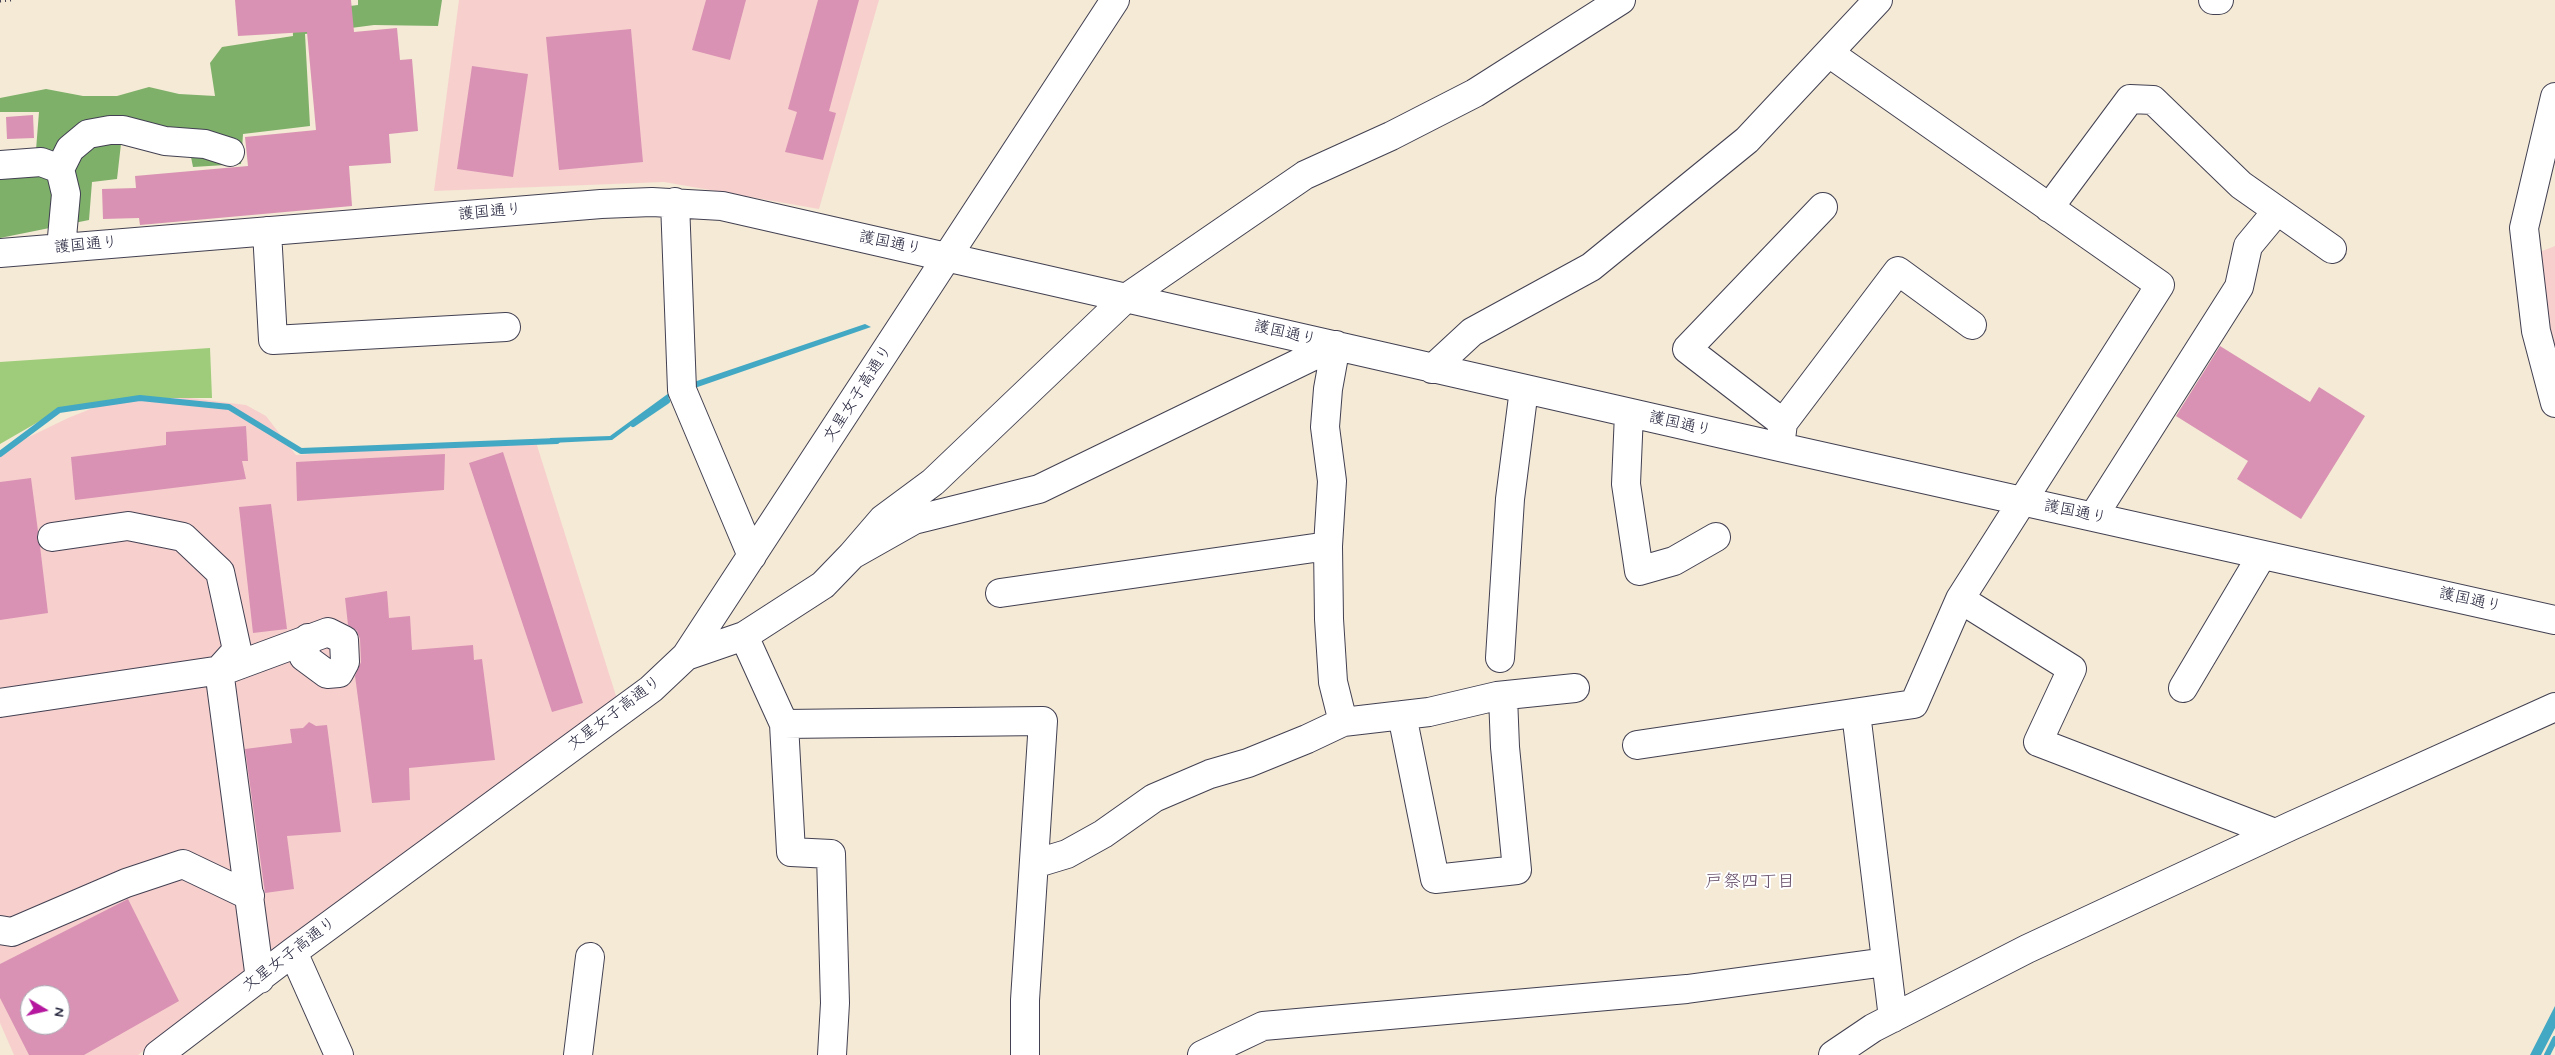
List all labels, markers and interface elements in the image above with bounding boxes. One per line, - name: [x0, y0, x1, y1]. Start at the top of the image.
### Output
- street label: 護国通り: [457, 201, 523, 225]
- street label: 護国通り: [857, 228, 923, 260]
- street label: 護国通り: [53, 234, 119, 258]
- street label: 護国通り: [1252, 317, 1318, 351]
- street label: 文星女子高通り: [820, 342, 898, 446]
- street label: 護国通り: [1647, 408, 1713, 442]
- street label: 護国通り: [2042, 497, 2108, 529]
- street label: 護国通り: [2437, 584, 2503, 618]
- street label: 文星女子高通り: [564, 673, 666, 755]
- district label: 戸祭四丁目: [1705, 872, 1795, 894]
- street label: 文星女子高通り: [239, 914, 341, 996]
- north arrow: [20, 985, 70, 1035]
- text: N: [49, 1006, 68, 1018]

